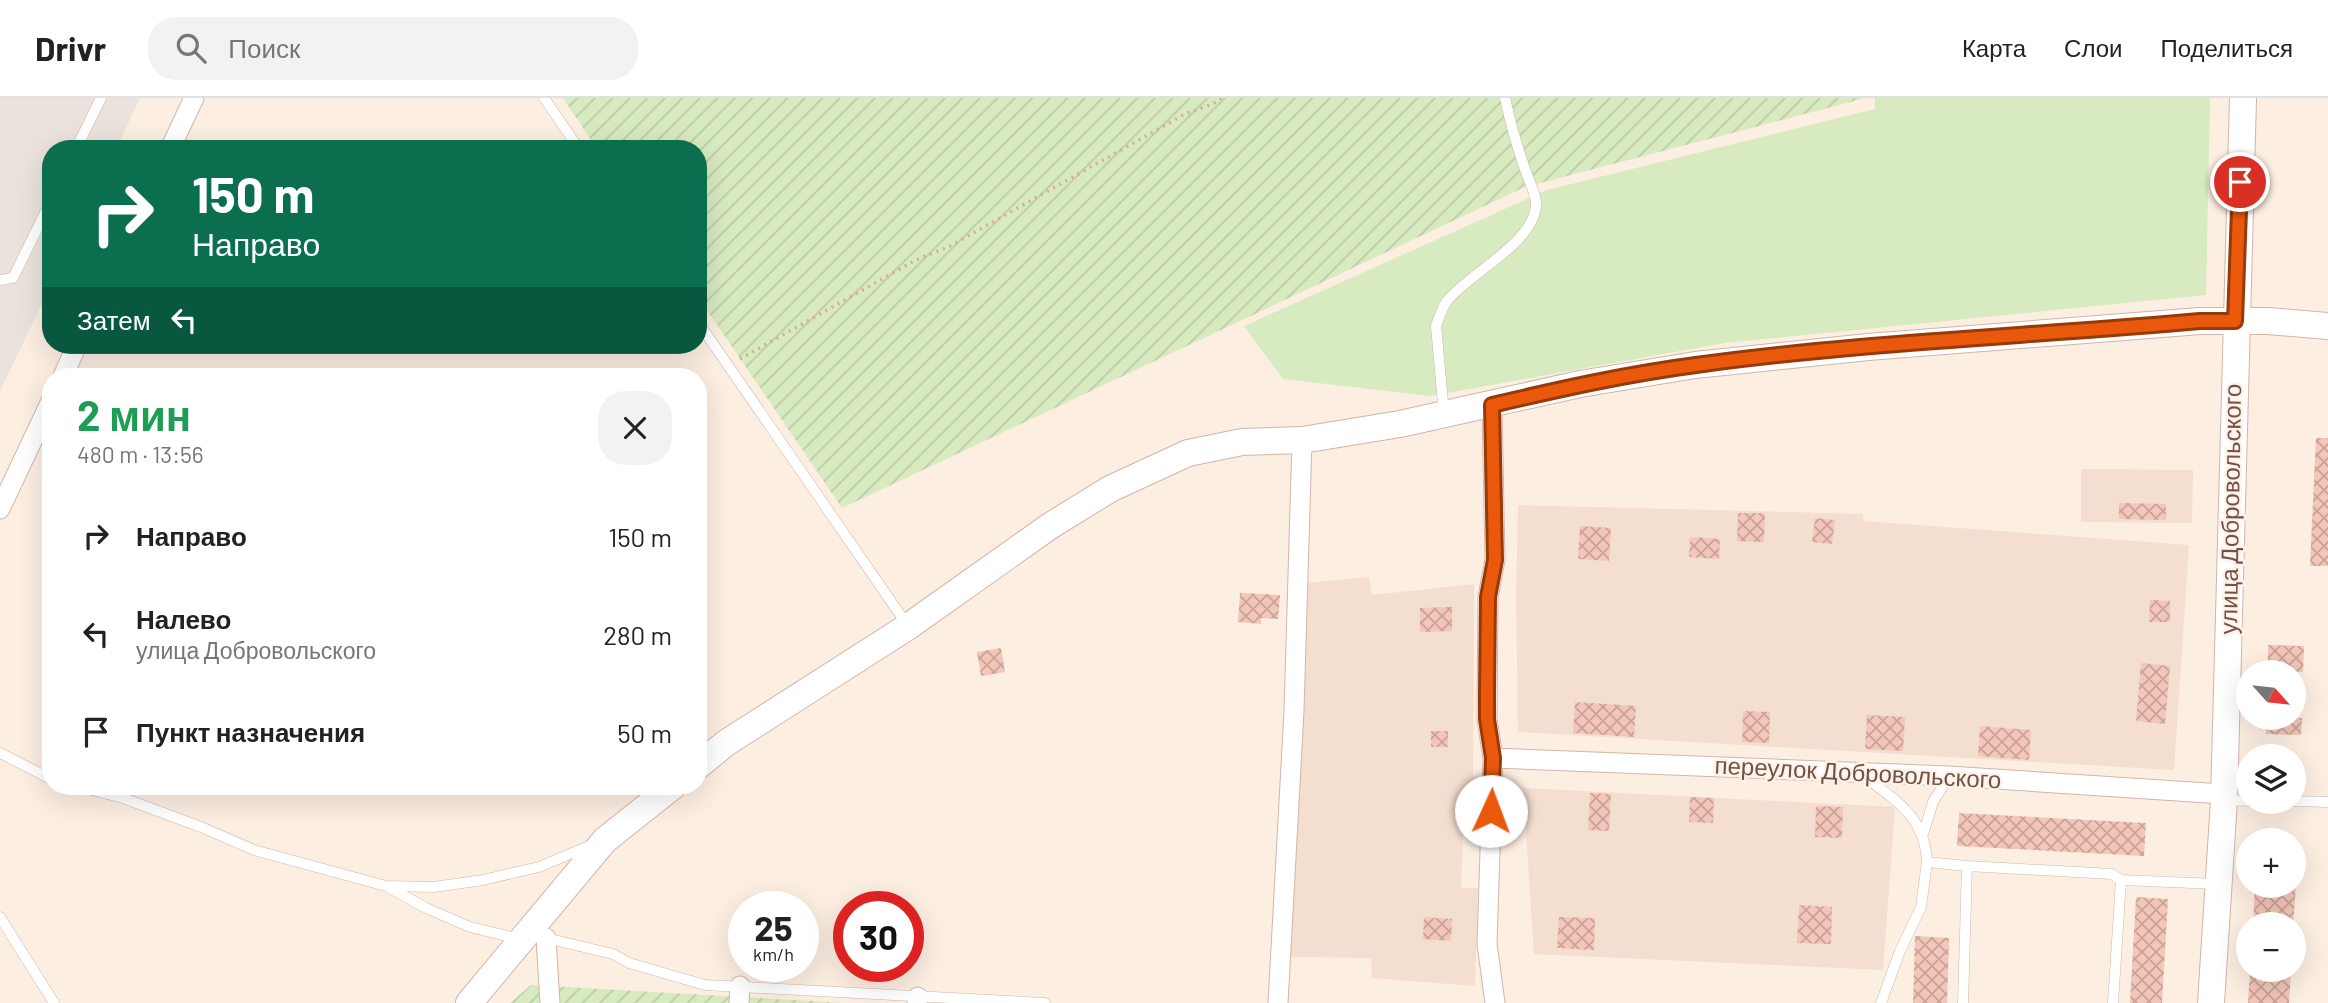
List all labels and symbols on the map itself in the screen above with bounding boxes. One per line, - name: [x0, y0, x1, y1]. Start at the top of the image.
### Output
- pin: [2210, 152, 2270, 212]
- street label: улица Добровольского: [2213, 383, 2246, 635]
- north arrow: [2236, 660, 2306, 730]
- street label: переулок Добровольского: [1714, 750, 2002, 793]
- position arrow: [1454, 774, 1528, 848]
- speed limit sign: 30: [833, 891, 924, 982]

